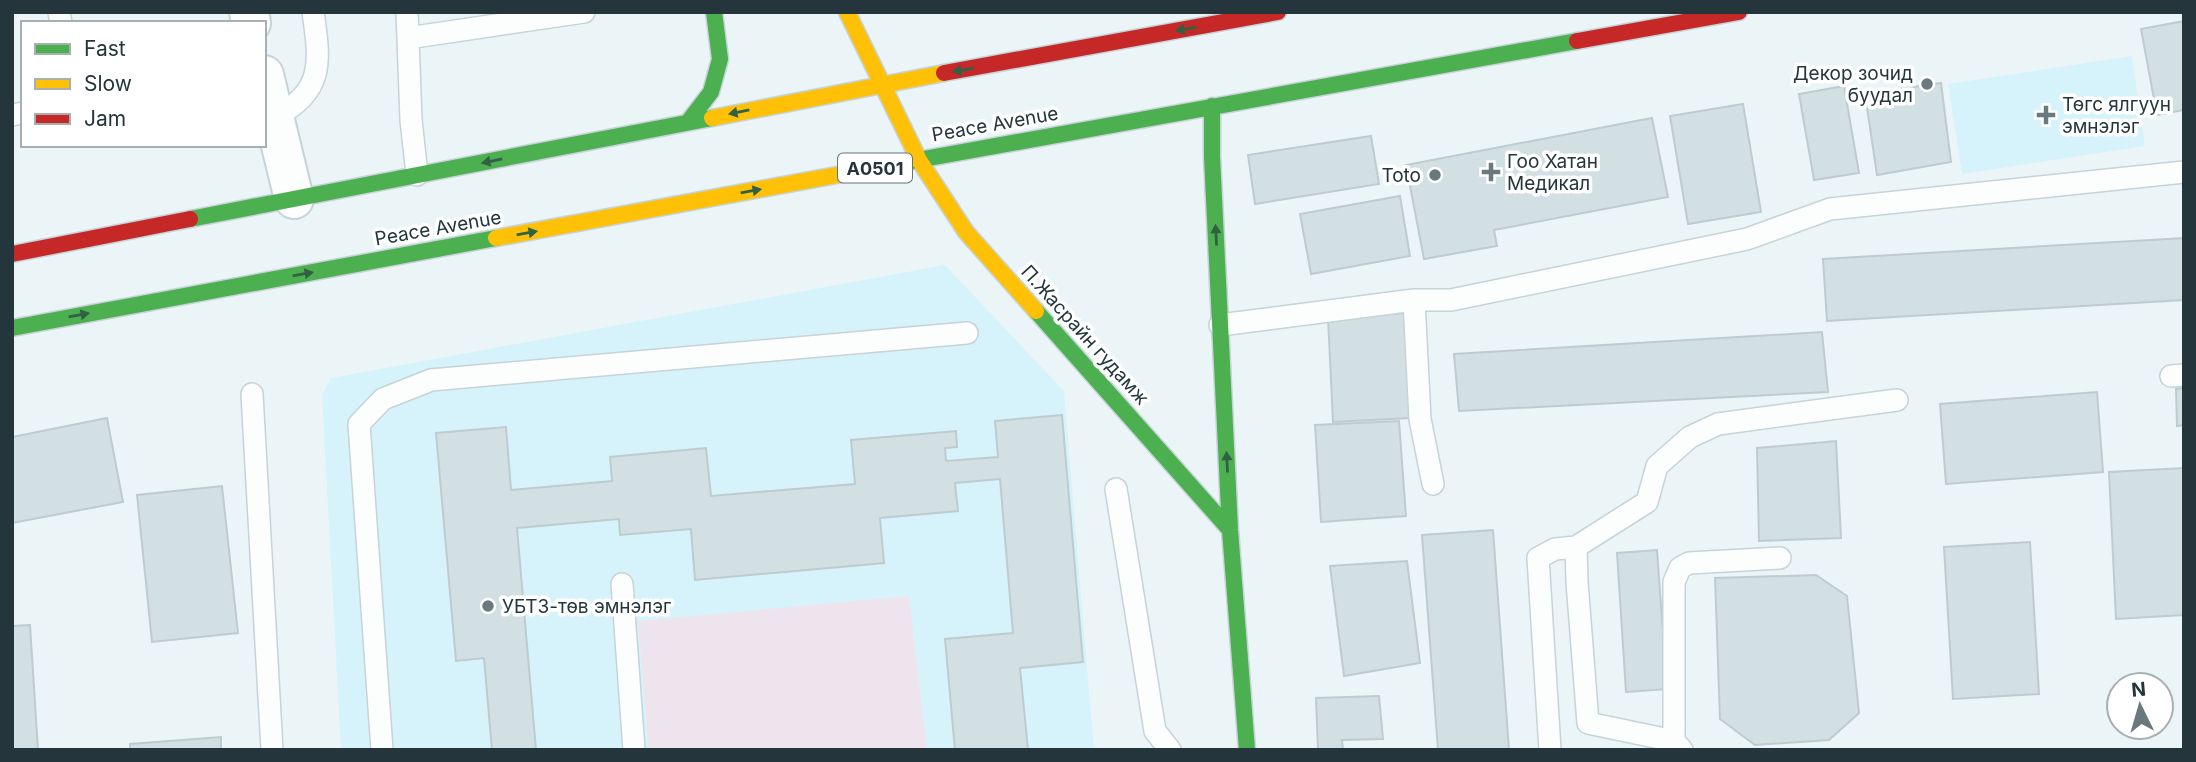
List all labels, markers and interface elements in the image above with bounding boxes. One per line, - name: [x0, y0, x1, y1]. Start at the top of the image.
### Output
- legend: [21, 21, 266, 147]
- one-way arrow: [1175, 24, 1197, 35]
- text: Fast: [84, 36, 126, 61]
- place label: Декор зочид буудал: [1793, 62, 1913, 107]
- one-way arrow: [952, 64, 974, 75]
- text: Slow: [84, 71, 132, 96]
- marker: Декор зочид буудал: [1919, 76, 1935, 92]
- place label: Төгс ялгуун эмнэлэг: [2062, 93, 2171, 138]
- street label: Peace Avenue: [930, 102, 1060, 146]
- marker: Төгс ялгуун эмнэлэг: [2036, 105, 2056, 125]
- text: Jam: [84, 106, 126, 131]
- one-way arrow: [728, 107, 750, 118]
- place label: Гоо Хатан Медикал: [1507, 150, 1598, 195]
- road number: A0501: [838, 154, 912, 182]
- one-way arrow: [481, 155, 503, 166]
- marker: Гоо Хатан Медикал: [1481, 162, 1501, 182]
- place label: Toto: [1381, 164, 1421, 187]
- marker: Toto: [1427, 167, 1443, 183]
- one-way arrow: [740, 186, 762, 197]
- street label: Peace Avenue: [373, 206, 503, 250]
- one-way arrow: [1210, 224, 1221, 246]
- one-way arrow: [516, 227, 538, 238]
- street label: П.Жасрайн гудамж: [1016, 261, 1154, 409]
- one-way arrow: [292, 268, 314, 279]
- one-way arrow: [68, 310, 90, 321]
- one-way arrow: [1221, 451, 1232, 473]
- place label: УБТЗ-төв эмнэлэг: [502, 595, 671, 618]
- marker: УБТЗ-төв эмнэлэг: [480, 598, 496, 614]
- north arrow: [2105, 671, 2175, 741]
- text: N: [2130, 677, 2147, 702]

